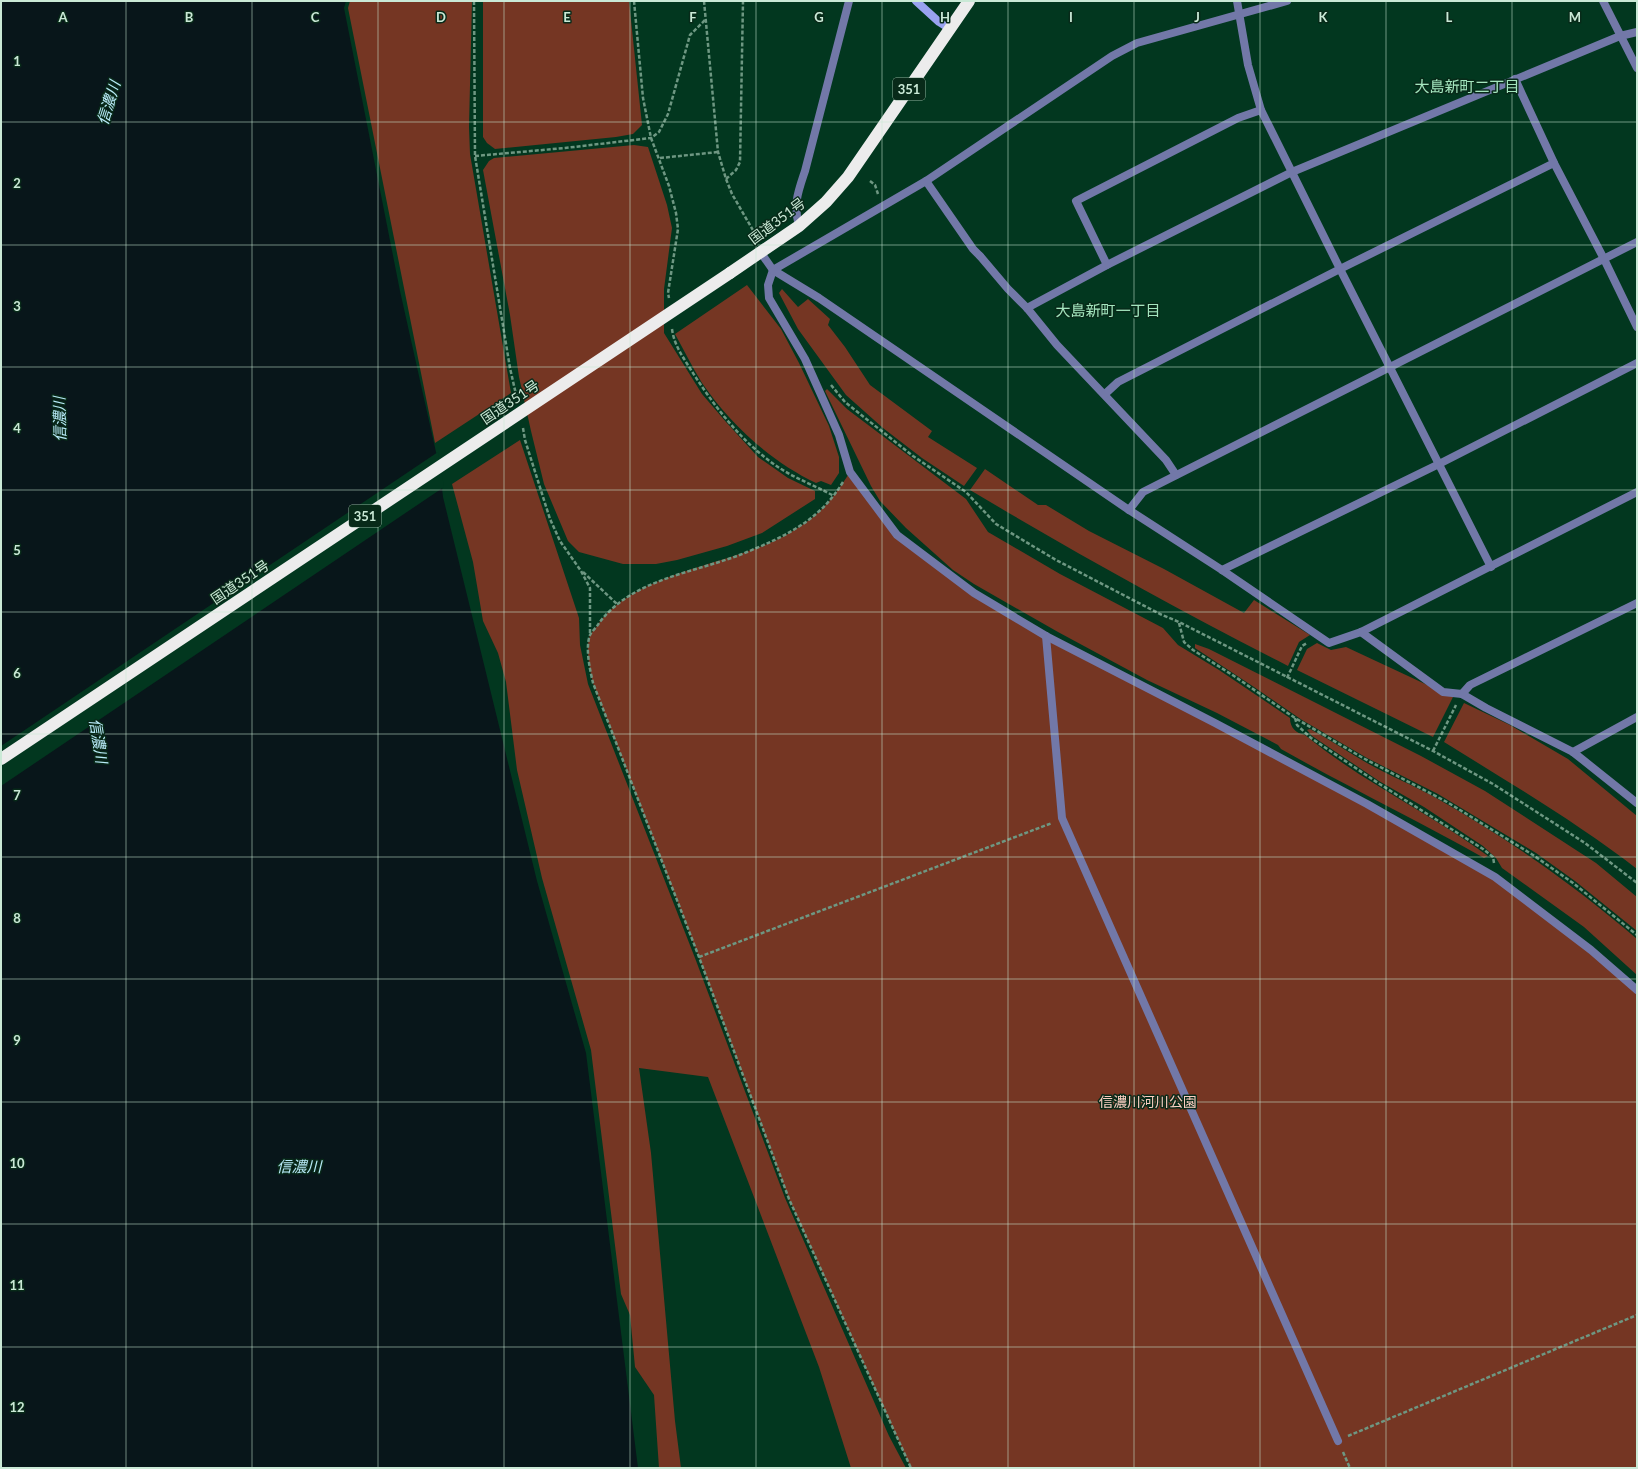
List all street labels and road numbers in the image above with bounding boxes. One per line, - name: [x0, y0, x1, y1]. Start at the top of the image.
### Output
- road number: 351: [893, 78, 925, 100]
- street label: 国道351号: [745, 194, 808, 247]
- street label: 国道351号: [477, 376, 542, 427]
- road number: 351: [349, 505, 381, 527]
- street label: 国道351号: [207, 556, 272, 607]

